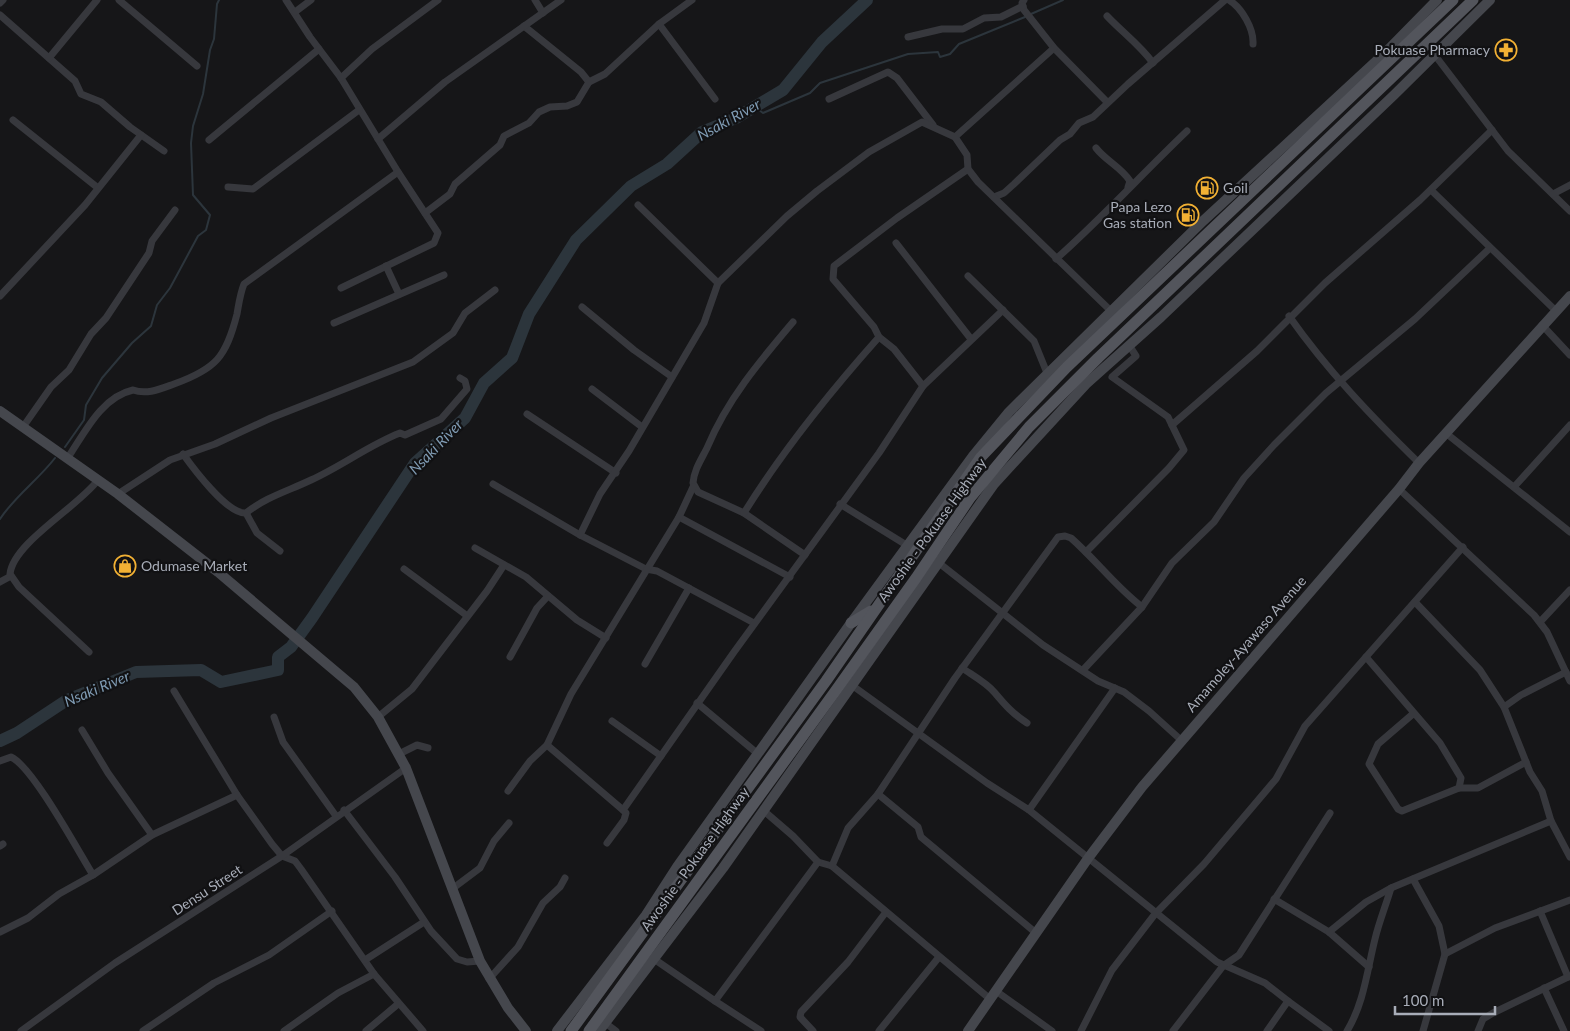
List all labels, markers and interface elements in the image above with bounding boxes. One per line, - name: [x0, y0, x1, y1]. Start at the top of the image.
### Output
- pharmacy icon: Pokuase Pharmacy: [1494, 38, 1518, 62]
- place label: Pokuase Pharmacy: [1375, 41, 1491, 58]
- water label: Nsaki River: [694, 94, 764, 144]
- fuel station icon: Goil: [1195, 176, 1219, 200]
- place label: Goil: [1223, 179, 1248, 196]
- place label: Papa Lezo Gas station: [1103, 198, 1172, 231]
- fuel station icon: Papa Lezo Gas station: [1176, 203, 1200, 227]
- water label: Nsaki River: [405, 414, 467, 478]
- street label: Awoshie - Pokuase Highway: [874, 454, 990, 605]
- shop icon: Odumase Market: [113, 554, 137, 578]
- place label: Odumase Market: [141, 557, 247, 574]
- street label: Amamoley-Ayawaso Avenue: [1182, 572, 1309, 715]
- water label: Nsaki River: [61, 666, 133, 710]
- street label: Awoshie - Pokuase Highway: [637, 783, 753, 934]
- street label: Densu Street: [169, 861, 245, 919]
- scale bar: [1395, 984, 1495, 1016]
- text: 100 m: [1402, 991, 1444, 1009]

